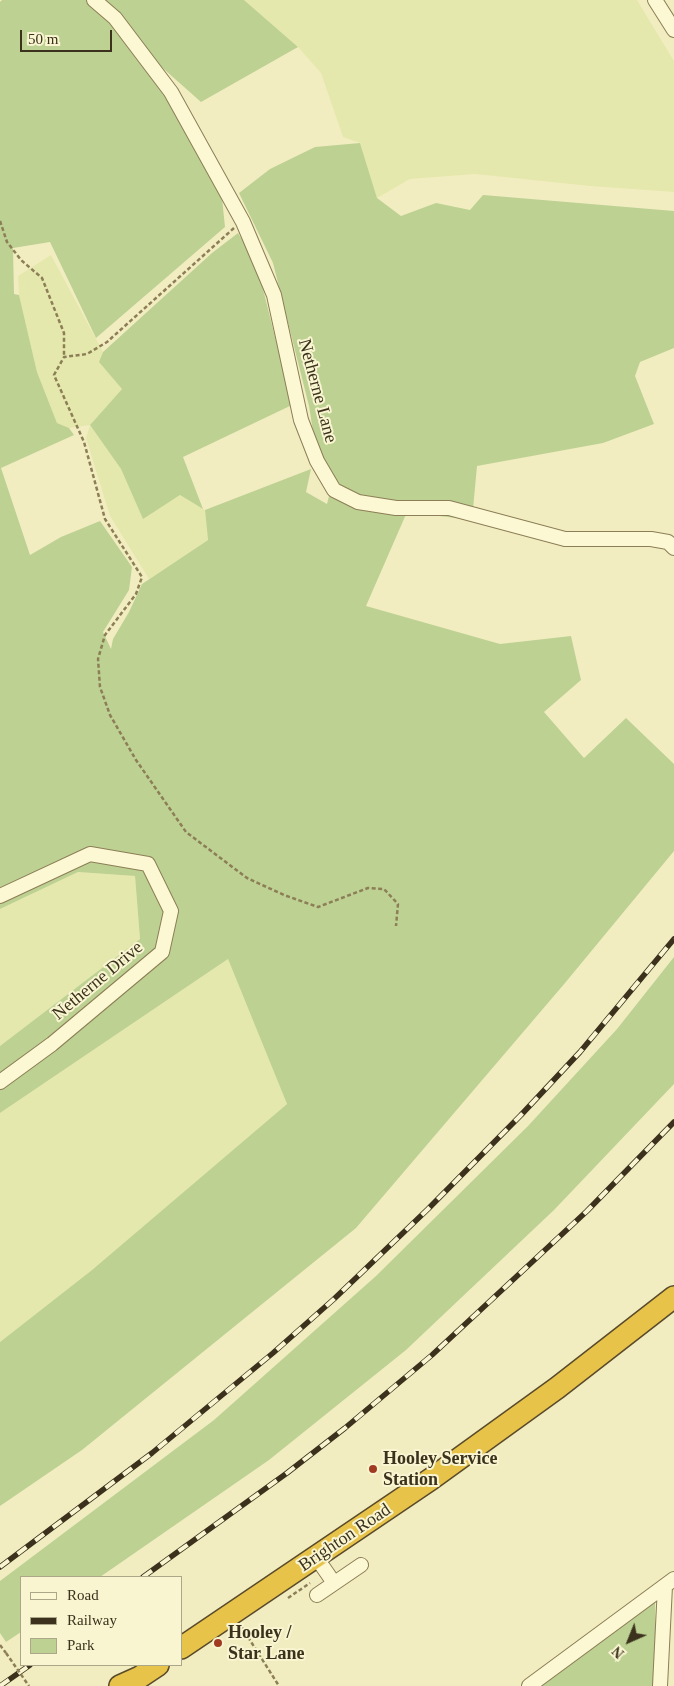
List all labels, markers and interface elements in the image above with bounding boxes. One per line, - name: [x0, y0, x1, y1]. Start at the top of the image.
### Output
- scale bar: [22, 20, 115, 52]
- text: 50 m: [28, 31, 58, 47]
- street label: Netherne Lane: [293, 337, 341, 445]
- street label: Netherne Drive: [48, 937, 148, 1025]
- place label: Hooley Service Station: [383, 1448, 497, 1490]
- marker: Hooley Service Station: [367, 1463, 379, 1475]
- street label: Brighton Road: [295, 1499, 395, 1577]
- legend: [20, 1576, 182, 1666]
- text: Road: [67, 1587, 99, 1603]
- text: Railway: [67, 1612, 117, 1628]
- north arrow: [604, 1616, 654, 1666]
- place label: Hooley / Star Lane: [228, 1622, 304, 1665]
- text: Park: [67, 1637, 95, 1653]
- marker: Hooley / Star Lane: [212, 1637, 224, 1649]
- text: N: [609, 1643, 627, 1661]

